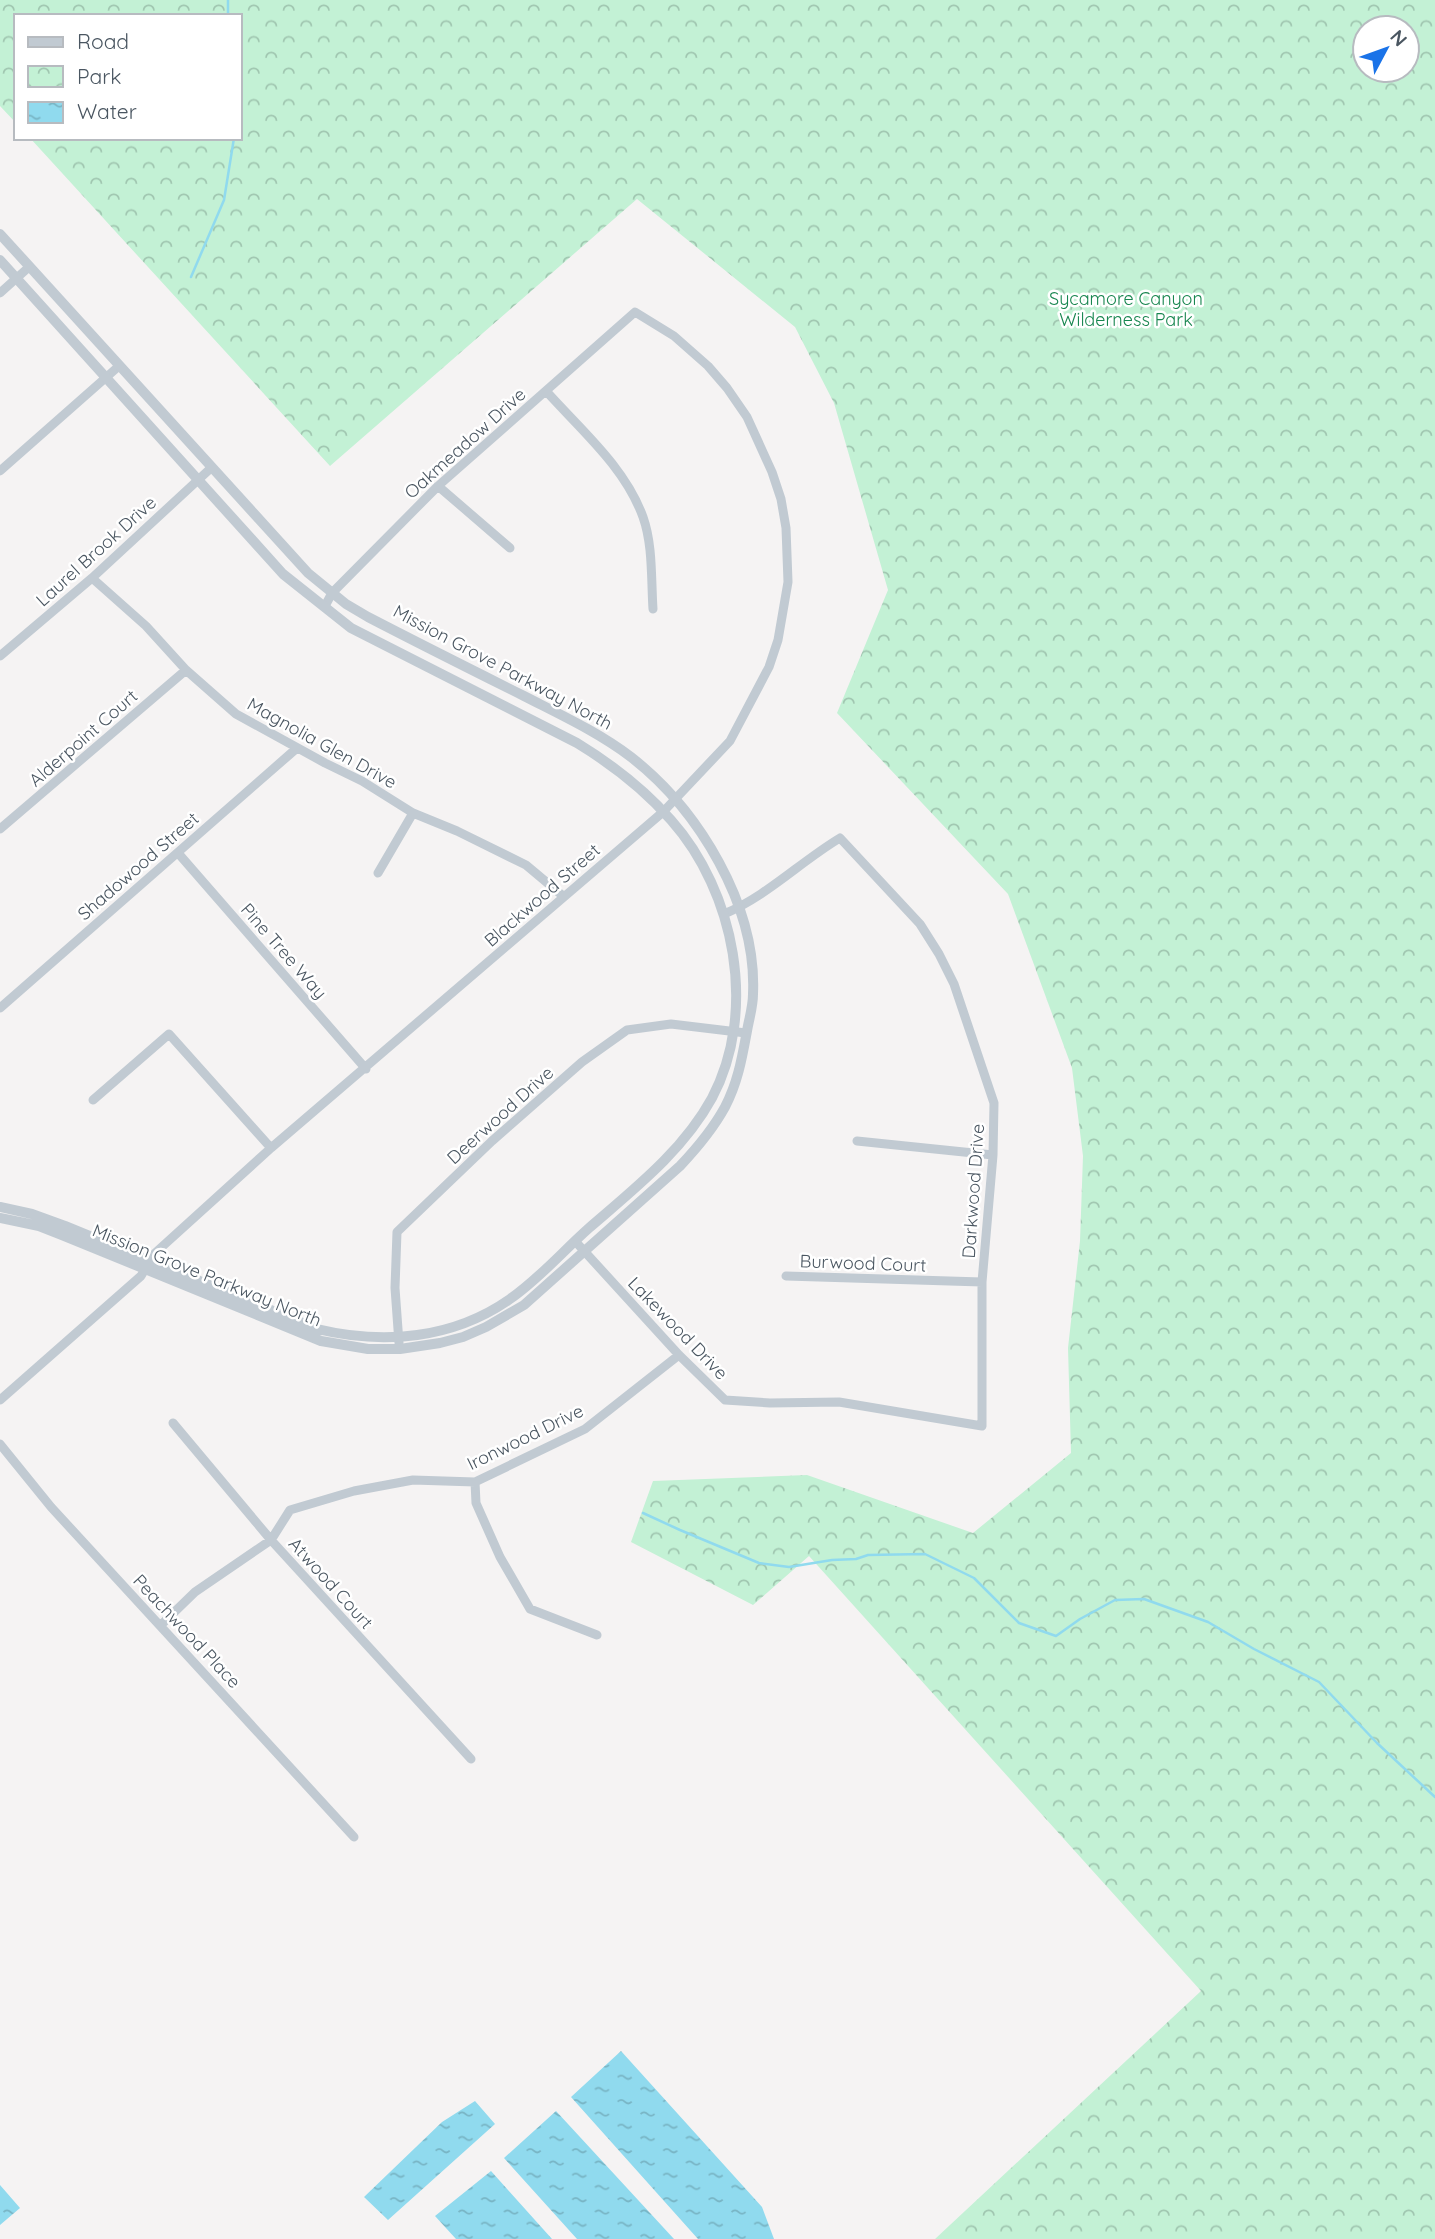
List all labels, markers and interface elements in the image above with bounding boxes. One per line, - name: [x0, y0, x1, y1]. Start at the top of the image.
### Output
- legend: [14, 14, 242, 140]
- north arrow: [1351, 14, 1421, 84]
- text: N: [1385, 25, 1412, 51]
- text: Road: [77, 28, 129, 54]
- text: Park: [77, 63, 121, 89]
- text: Water: [77, 98, 137, 124]
- park label: Sycamore Canyon Wilderness Park: [1049, 287, 1203, 331]
- street label: Oakmeadow Drive: [400, 382, 530, 504]
- street label: Laurel Brook Drive: [31, 491, 161, 611]
- street label: Mission Grove Parkway North: [389, 599, 617, 735]
- street label: Alderpoint Court: [24, 685, 142, 791]
- street label: Magnolia Glen Drive: [243, 692, 401, 794]
- street label: Shadowood Street: [73, 807, 203, 925]
- street label: Blackwood Street: [479, 838, 605, 952]
- street label: Pine Tree Way: [236, 898, 332, 1004]
- street label: Deerwood Drive: [442, 1061, 558, 1169]
- street label: Darkwood Drive: [957, 1123, 989, 1259]
- street label: Mission Grove Parkway North: [89, 1218, 325, 1332]
- street label: Burwood Court: [799, 1249, 927, 1277]
- street label: Lakewood Drive: [623, 1272, 733, 1384]
- street label: Ironwood Drive: [463, 1399, 587, 1475]
- street label: Atwood Court: [284, 1532, 378, 1634]
- street label: Peachwood Place: [128, 1569, 246, 1693]

